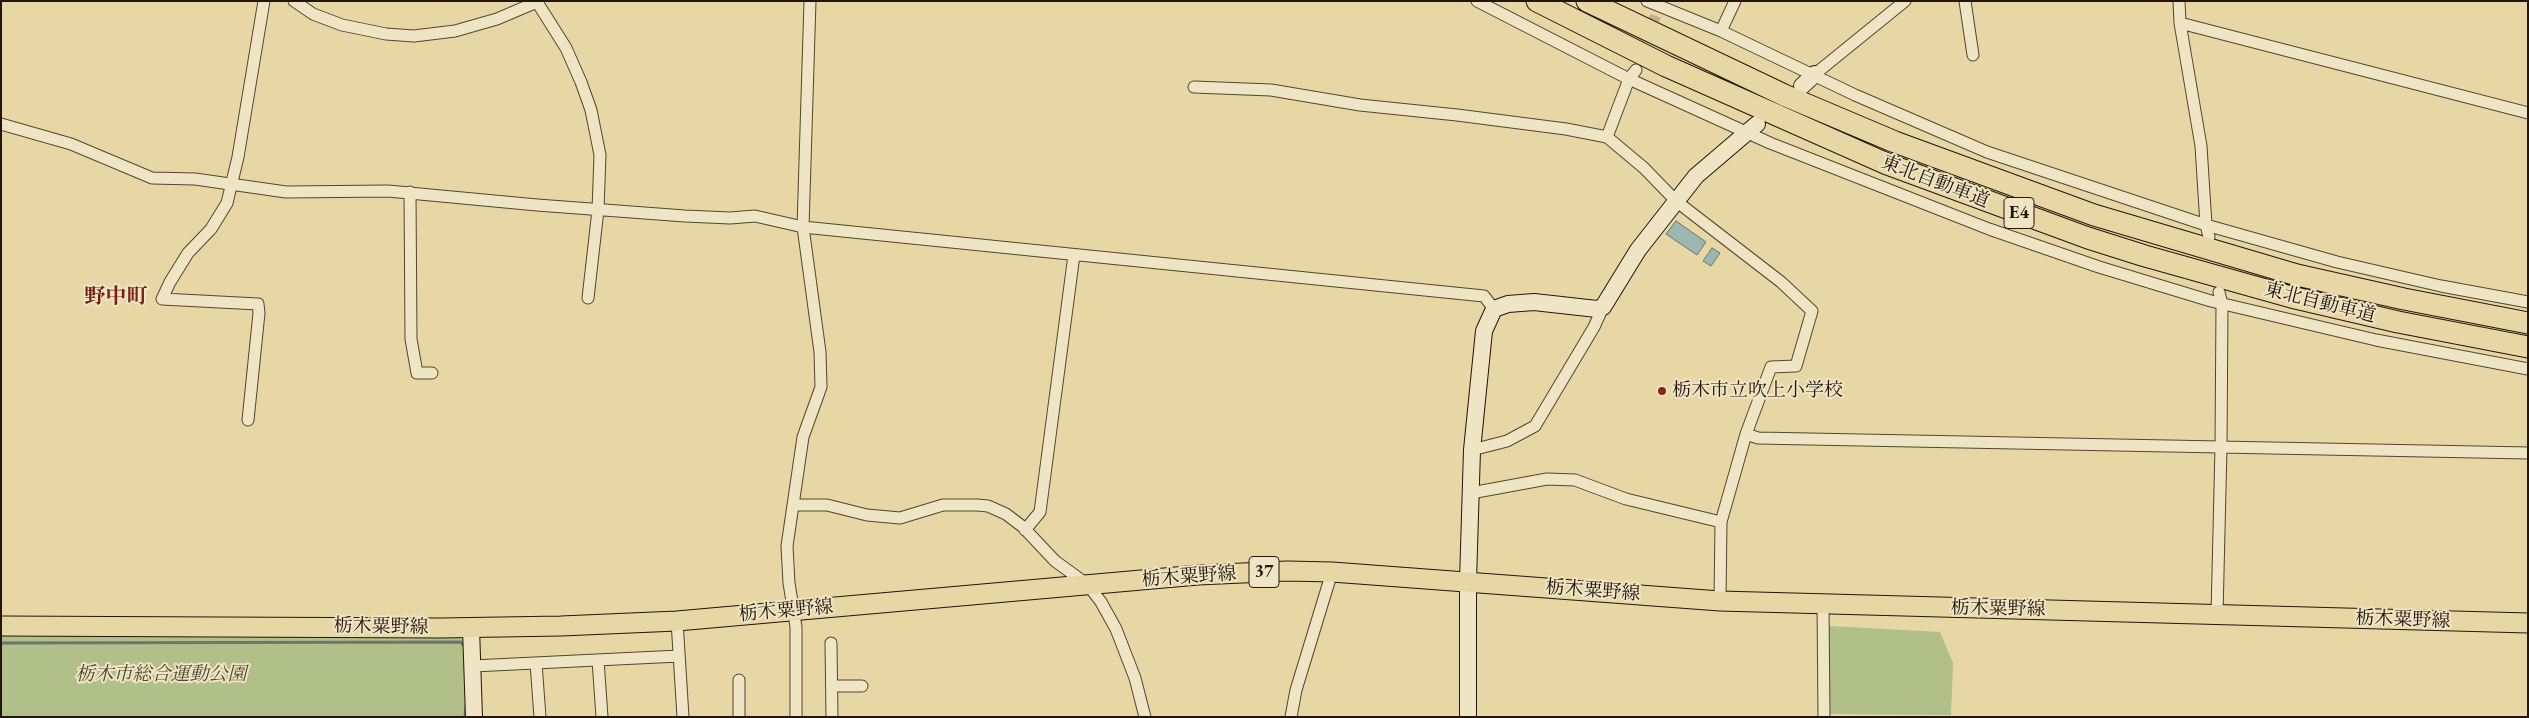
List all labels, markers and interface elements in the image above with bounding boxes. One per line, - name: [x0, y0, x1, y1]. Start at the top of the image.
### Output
- street label: 東北自動車道: [1878, 151, 1992, 213]
- road number: E4: [2004, 198, 2034, 228]
- street label: 東北自動車道: [2262, 278, 2378, 328]
- district label: 野中町: [85, 284, 147, 310]
- place label: 栃木市立吹上小学校: [1672, 380, 1843, 402]
- marker: 栃木市立吹上小学校: [1656, 385, 1668, 397]
- road number: 37: [1249, 556, 1279, 588]
- street label: 栃木粟野線: [1141, 562, 1237, 592]
- street label: 栃木粟野線: [1545, 576, 1641, 606]
- street label: 栃木粟野線: [738, 596, 834, 626]
- street label: 栃木粟野線: [1950, 597, 2046, 621]
- street label: 栃木粟野線: [2355, 607, 2451, 633]
- street label: 栃木粟野線: [333, 615, 429, 639]
- park label: 栃木市総合運動公園: [76, 664, 246, 686]

